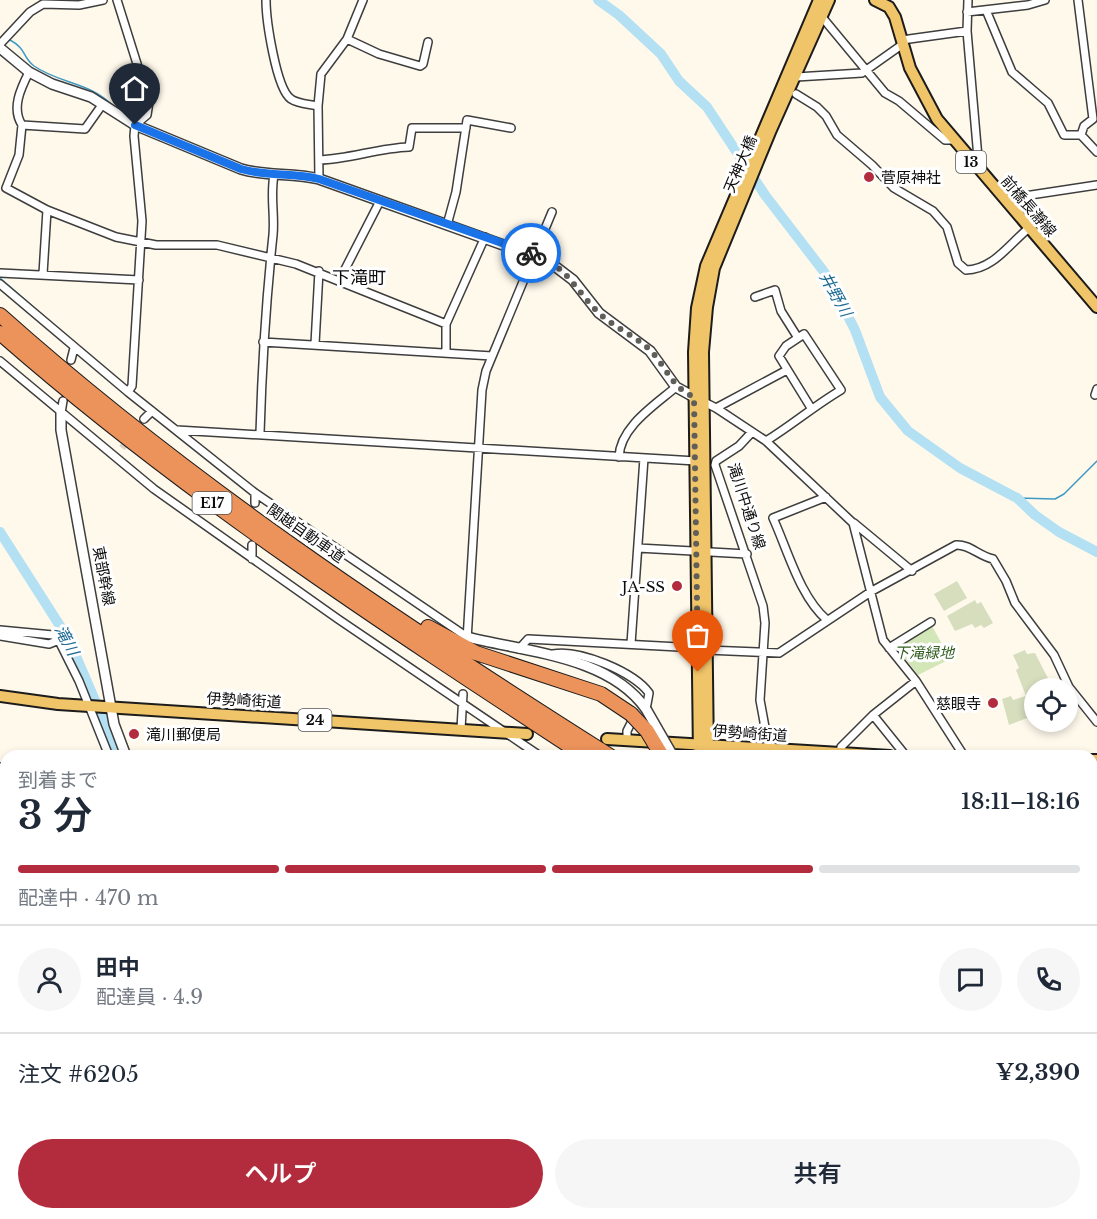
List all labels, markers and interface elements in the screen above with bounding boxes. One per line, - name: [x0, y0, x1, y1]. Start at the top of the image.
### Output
- pin: [109, 63, 160, 125]
- icon: home: [118, 72, 151, 105]
- street label: 天神大橋: [720, 133, 760, 195]
- road number: 13: [956, 151, 986, 173]
- place label: 菅原神社: [881, 168, 941, 187]
- marker: 菅原神社: [862, 170, 876, 184]
- street label: 前橋長瀞線: [997, 171, 1061, 241]
- courier: [501, 223, 561, 283]
- icon: bike: [515, 237, 548, 270]
- district label: 下滝町: [332, 267, 386, 289]
- water label: 井野川: [816, 268, 857, 322]
- street label: 滝川中通り線: [724, 460, 770, 552]
- road number: E17: [192, 492, 232, 514]
- street label: 関越自動車道: [264, 499, 348, 567]
- street label: 東部幹線: [89, 545, 119, 607]
- place label: JA-SS: [620, 577, 665, 596]
- marker: JA-SS: [670, 579, 684, 593]
- pin: [672, 610, 723, 672]
- icon: bag: [681, 619, 714, 652]
- water label: 滝川: [51, 621, 84, 661]
- park label: 下滝緑地: [894, 643, 956, 662]
- map controls: [1024, 678, 1078, 732]
- button: locate: [1024, 678, 1078, 732]
- street label: 伊勢崎街道: [206, 689, 282, 711]
- place label: 慈眼寺: [936, 694, 981, 713]
- marker: 慈眼寺: [986, 696, 1000, 710]
- road number: 24: [298, 709, 332, 731]
- street label: 伊勢崎街道: [712, 721, 788, 745]
- place label: 滝川郵便局: [146, 725, 221, 744]
- marker: 滝川郵便局: [127, 727, 141, 741]
- text: 到着まで: [18, 768, 98, 792]
- text: 18:11–18:16: [961, 788, 1080, 815]
- text: 3 分: [18, 791, 92, 840]
- text: 配達中 · 470 m: [18, 886, 158, 910]
- button: person: [18, 948, 81, 1011]
- button: chat: [939, 948, 1002, 1011]
- button: phone: [1017, 948, 1080, 1011]
- text: 田中: [96, 954, 140, 981]
- text: 配達員 · 4.9: [96, 985, 203, 1009]
- text: ¥2,390: [996, 1059, 1080, 1086]
- text: 注文 #6205: [18, 1061, 139, 1088]
- button: ヘルプ: [18, 1139, 543, 1208]
- button: 共有: [555, 1139, 1080, 1208]

